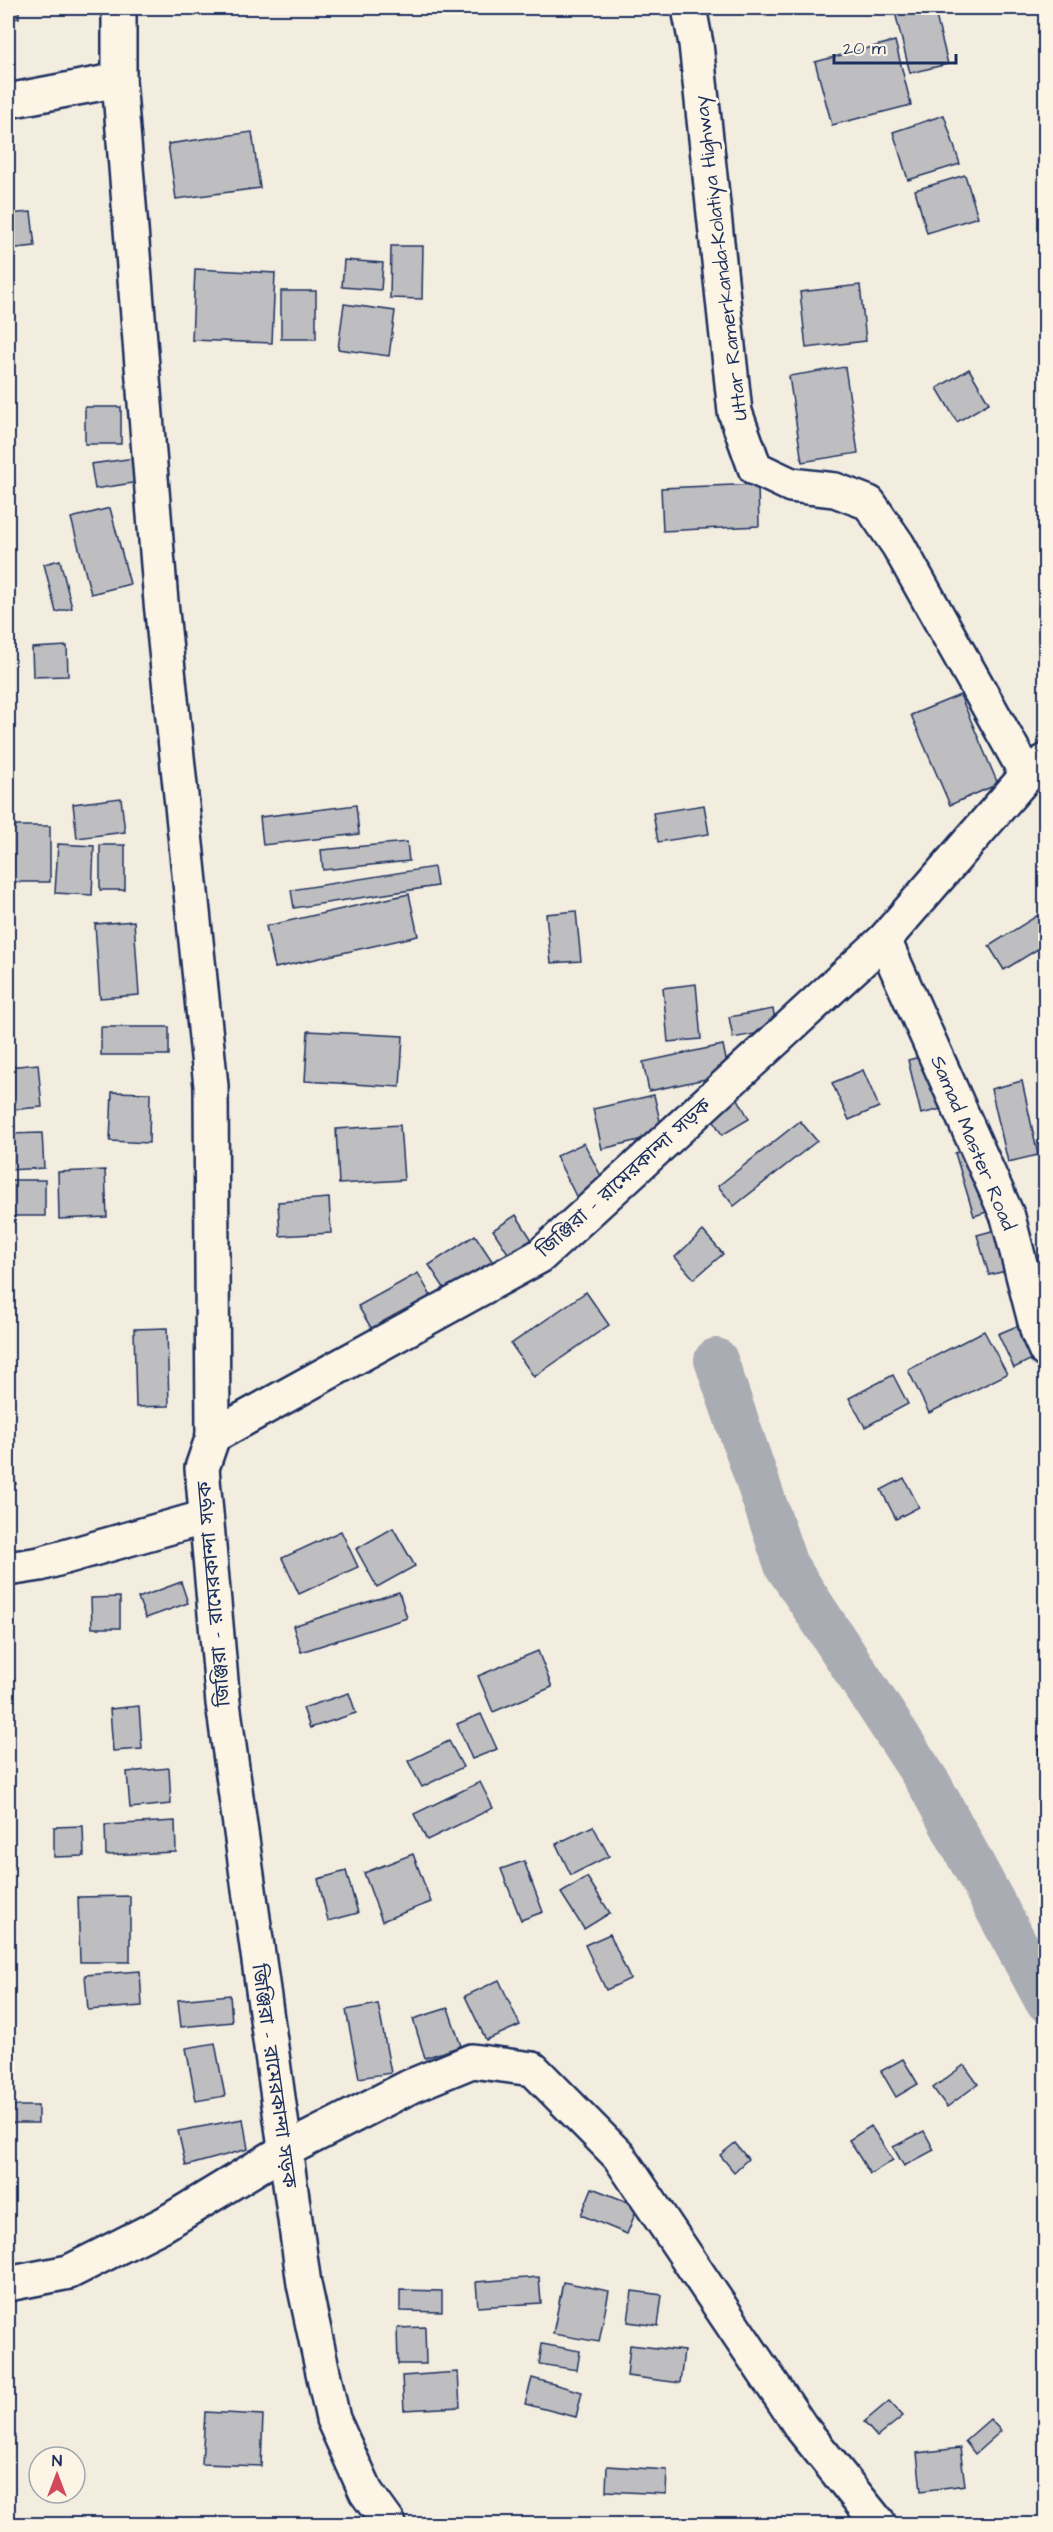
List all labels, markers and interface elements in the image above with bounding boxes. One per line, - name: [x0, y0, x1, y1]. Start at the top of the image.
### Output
- scale bar: [834, 27, 956, 65]
- text: 20 m: [843, 36, 886, 61]
- street label: Uttar Ramerkanda-Kolatiya Highway: [687, 94, 756, 422]
- street label: Samad Master Road: [923, 1051, 1023, 1235]
- street label: জিঞ্জিরা - রামেরকান্দা সড়ক: [530, 1091, 718, 1265]
- street label: জিঞ্জিরা - রামেরকান্দা সড়ক: [190, 1479, 238, 1709]
- street label: জিঞ্জিরা - রামেরকান্দা সড়ক: [244, 1961, 304, 2191]
- north arrow: [27, 2445, 87, 2505]
- text: N: [52, 2450, 62, 2472]

